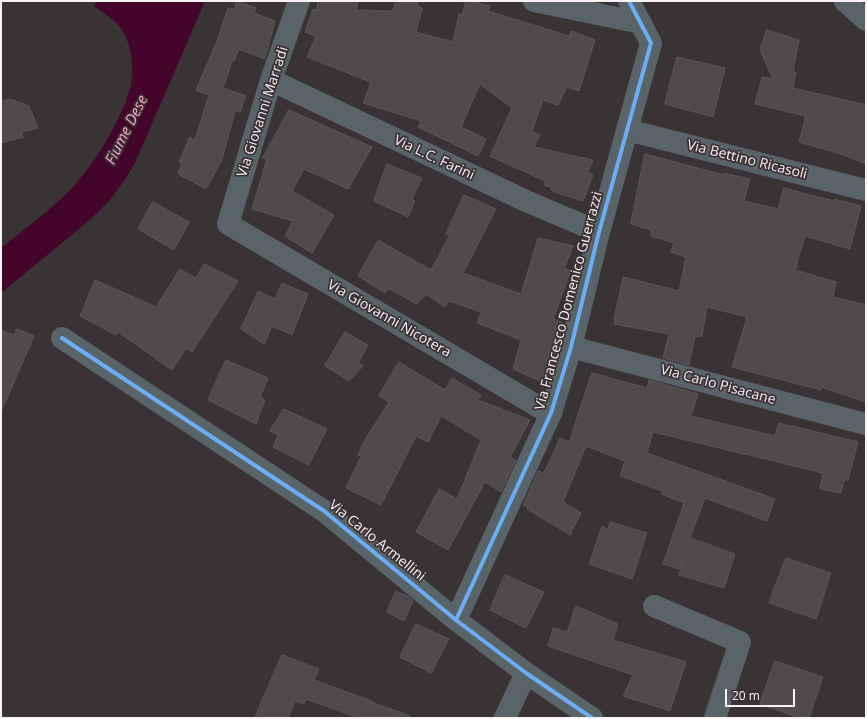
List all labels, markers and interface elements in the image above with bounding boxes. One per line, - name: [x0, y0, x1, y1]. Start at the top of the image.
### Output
- street label: Via Giovanni Marradi: [234, 45, 292, 179]
- water label: Fiume Dese: [102, 92, 152, 168]
- street label: Via L.C. Farini: [391, 132, 477, 184]
- street label: Via Bettino Ricasoli: [685, 137, 809, 183]
- street label: Via Francesco Domenico Guerrazzi: [532, 190, 606, 412]
- street label: Via Giovanni Nicotera: [324, 277, 454, 361]
- street label: Via Carlo Pisacane: [659, 362, 777, 408]
- street label: Via Carlo Armellini: [325, 497, 429, 585]
- scale bar: [727, 681, 797, 707]
- text: 20 m: [732, 687, 760, 704]

